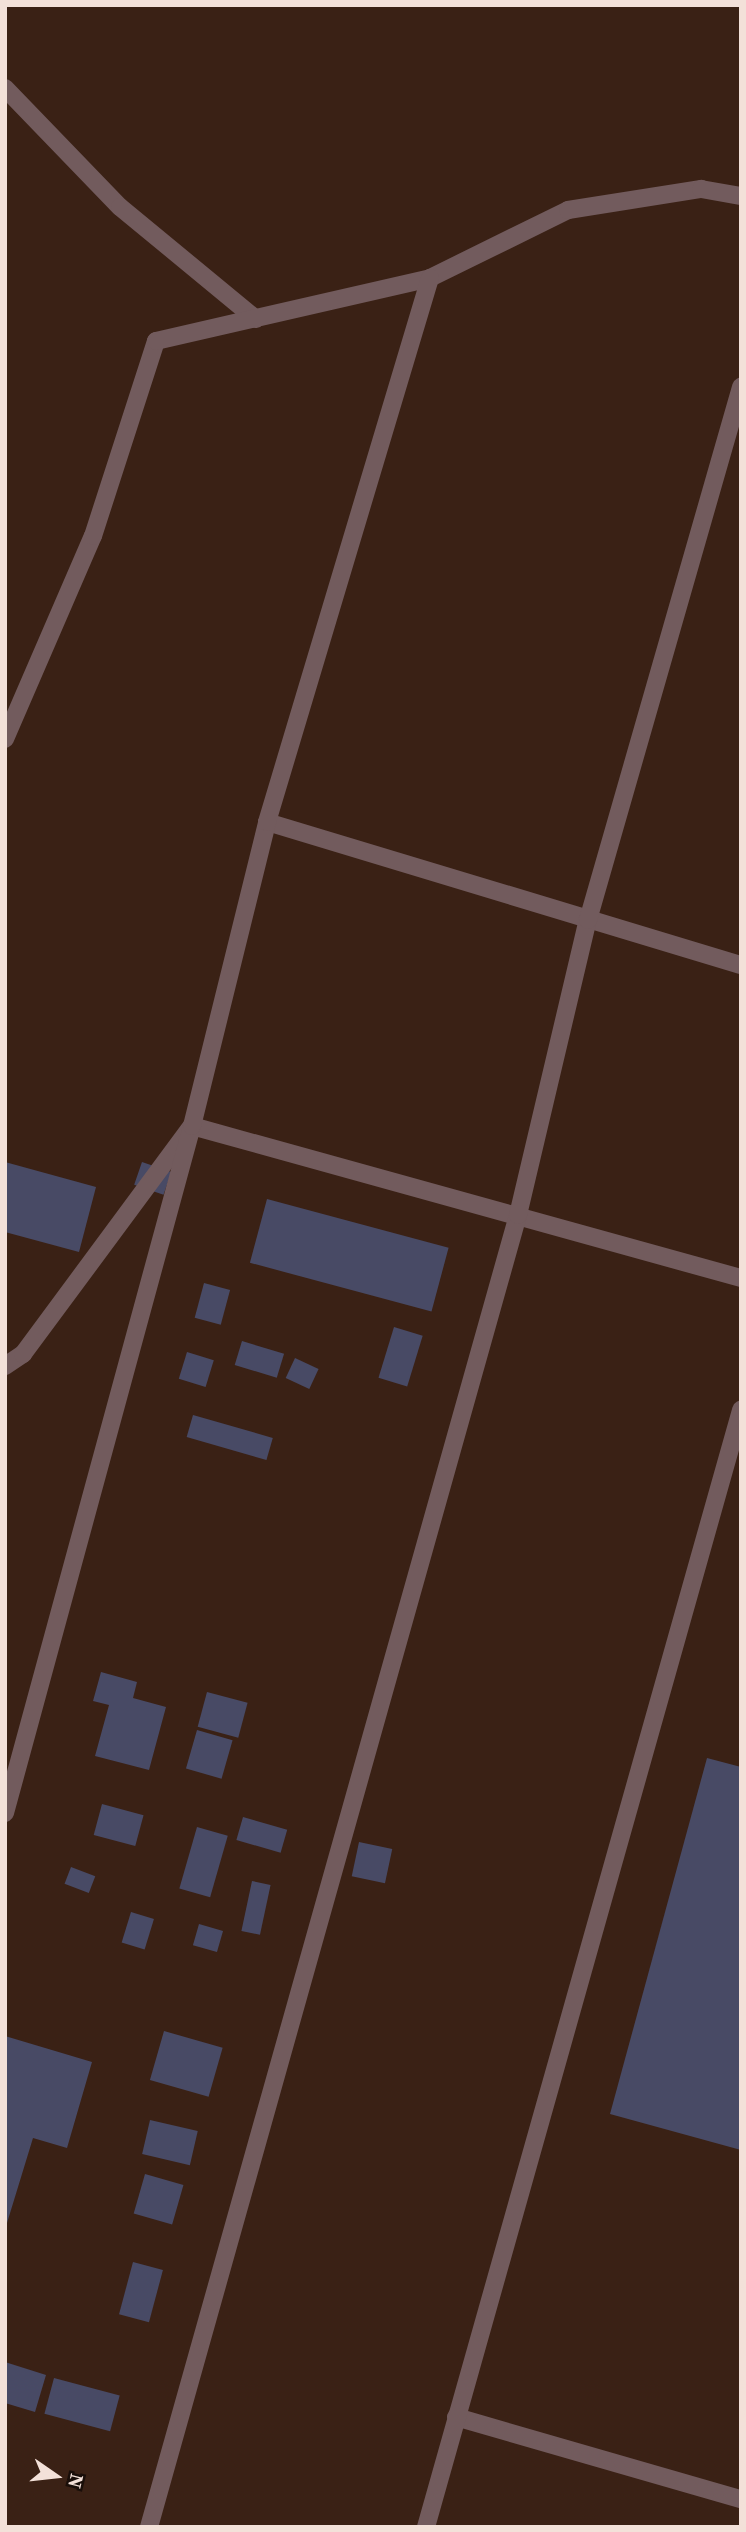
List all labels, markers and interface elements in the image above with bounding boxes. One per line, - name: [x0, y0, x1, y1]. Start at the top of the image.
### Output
- north arrow: [21, 2441, 91, 2511]
- text: N: [62, 2471, 91, 2491]

